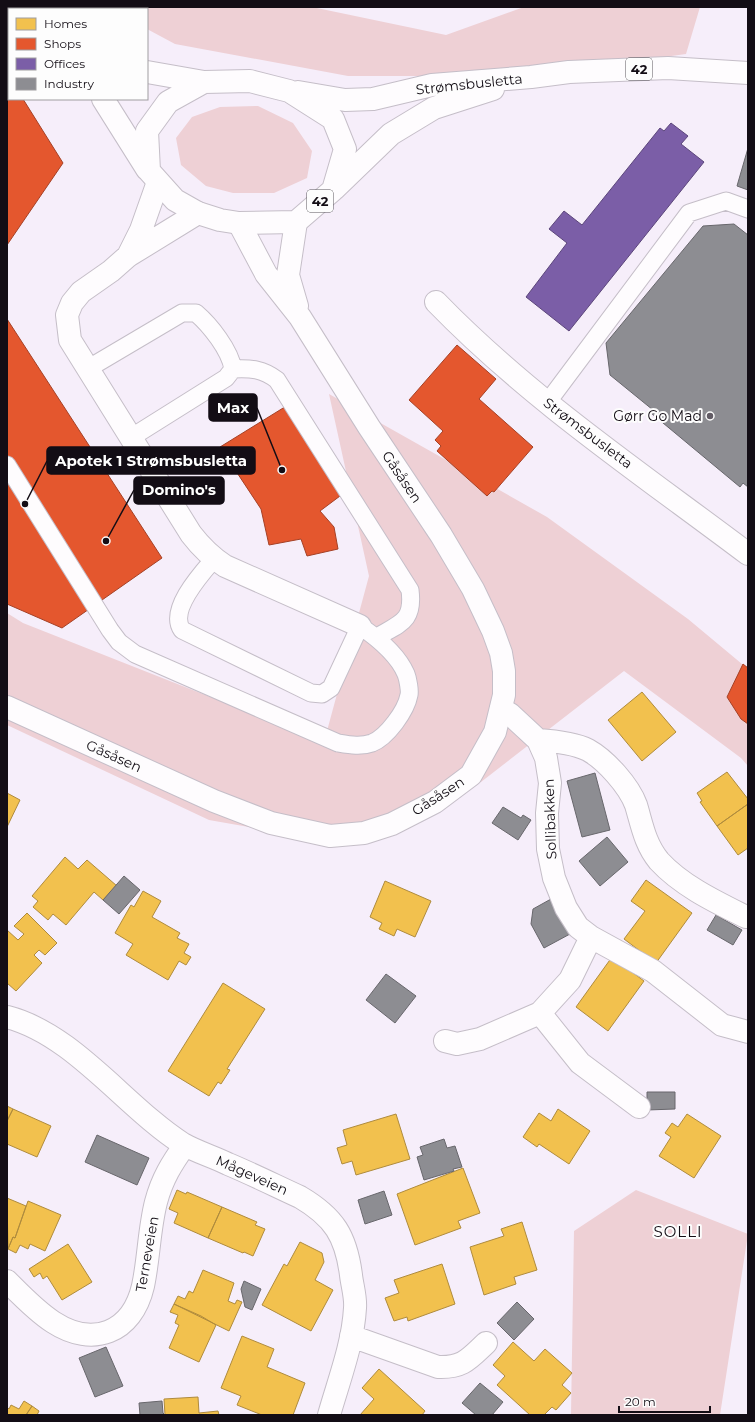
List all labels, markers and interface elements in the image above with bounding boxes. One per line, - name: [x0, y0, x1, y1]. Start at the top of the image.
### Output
- legend: [8, 8, 148, 100]
- text: Homes: [44, 16, 87, 31]
- text: Shops: [44, 36, 81, 51]
- text: Offices: [44, 56, 85, 71]
- road number: 42: [626, 58, 652, 80]
- street label: Strømsbusletta: [415, 69, 523, 99]
- text: Industry: [44, 76, 94, 91]
- road number: 42: [307, 190, 333, 212]
- callout: Max: [209, 394, 257, 421]
- street label: Strømsbusletta: [540, 394, 636, 472]
- text: Max: [217, 398, 249, 417]
- place label: Gørr Go Mad: [613, 407, 702, 425]
- marker: Gørr Go Mad: [705, 411, 715, 421]
- callout: Apotek 1 Strømsbusletta: [47, 447, 255, 474]
- street label: Gåsåsen: [378, 448, 426, 506]
- text: Apotek 1 Strømsbusletta: [54, 451, 247, 470]
- callout: Domino's: [134, 477, 224, 504]
- text: Domino's: [142, 480, 216, 499]
- street label: Gåsåsen: [83, 736, 145, 776]
- street label: Gåsåsen: [408, 772, 468, 820]
- street label: Sollibakken: [540, 778, 560, 860]
- street label: Mågeveien: [213, 1151, 291, 1199]
- street label: Terneveien: [131, 1215, 163, 1293]
- district label: SOLLI: [653, 1222, 703, 1241]
- scale bar: [619, 1388, 710, 1414]
- text: 20 m: [625, 1394, 656, 1409]

